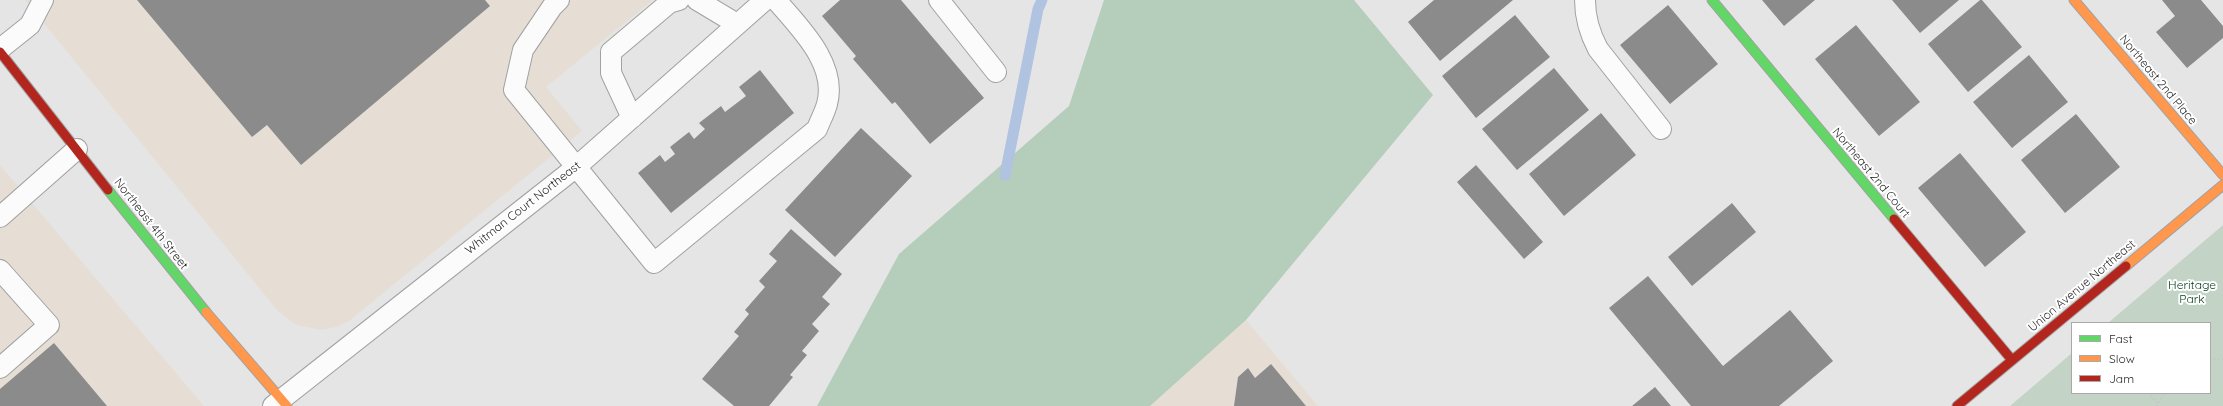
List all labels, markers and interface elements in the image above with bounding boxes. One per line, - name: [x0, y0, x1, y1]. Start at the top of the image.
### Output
- street label: Northeast 2nd Place: [2116, 32, 2200, 128]
- street label: Northeast 2nd Court: [1829, 125, 1913, 221]
- street label: Whitman Court Northeast: [462, 158, 584, 258]
- street label: Northeast 4th Street: [111, 176, 191, 272]
- street label: Union Avenue Northeast: [2026, 237, 2138, 335]
- park label: Heritage Park: [2168, 278, 2216, 306]
- legend: [2071, 322, 2211, 394]
- text: Fast: [2109, 331, 2133, 346]
- text: Slow: [2109, 351, 2135, 366]
- text: Jam: [2109, 371, 2134, 386]

